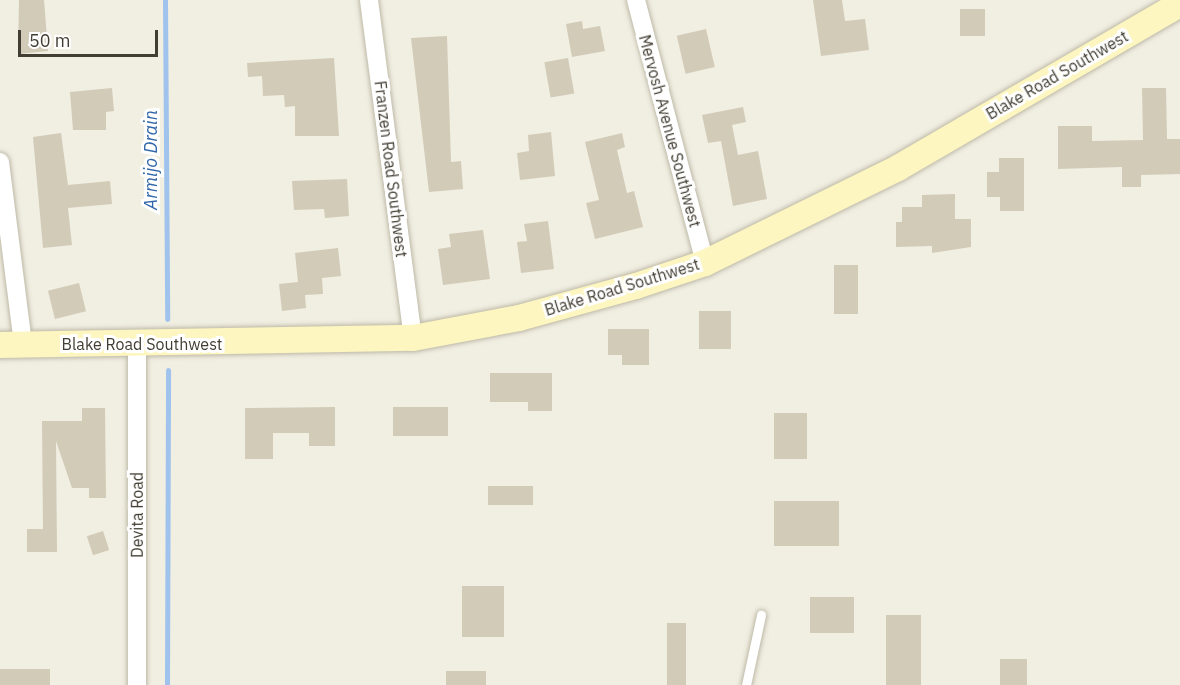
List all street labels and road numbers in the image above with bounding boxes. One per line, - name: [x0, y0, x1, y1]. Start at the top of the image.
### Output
- street label: Blake Road Southwest: [983, 26, 1131, 124]
- street label: Mervosh Avenue Southwest: [635, 33, 705, 229]
- street label: Franzen Road Southwest: [371, 80, 411, 258]
- street label: Blake Road Southwest: [542, 254, 702, 320]
- street label: Blake Road Southwest: [62, 334, 222, 354]
- street label: Devita Road: [127, 472, 147, 558]

